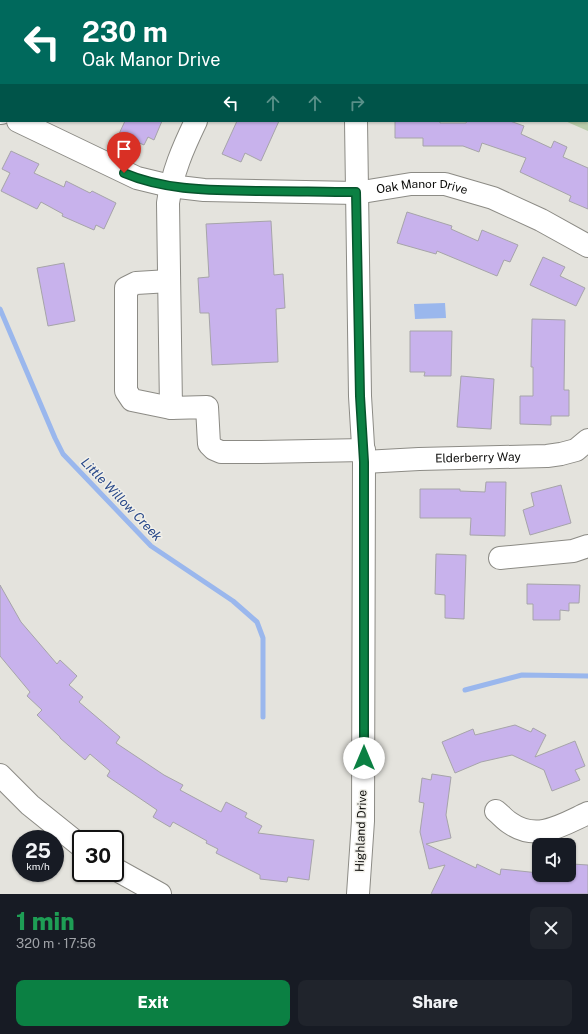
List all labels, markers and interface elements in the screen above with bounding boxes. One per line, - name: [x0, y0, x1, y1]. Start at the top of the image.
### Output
- text: 230 m: [82, 15, 168, 48]
- icon: left: [16, 16, 68, 68]
- text: Oak Manor Drive: [82, 49, 220, 70]
- icon: left: [220, 92, 242, 114]
- icon: ahead: [262, 92, 284, 114]
- icon: ahead: [304, 92, 326, 114]
- icon: right: [346, 92, 368, 114]
- pin: [107, 132, 141, 173]
- icon: arrive: [113, 138, 135, 160]
- street label: Oak Manor Drive: [375, 177, 469, 197]
- street label: Elderberry Way: [435, 450, 521, 466]
- water label: Little Willow Creek: [78, 455, 165, 544]
- position arrow: [343, 737, 385, 779]
- street label: Highland Drive: [353, 789, 369, 872]
- speed limit sign: 30: [72, 830, 124, 882]
- map controls: [532, 838, 576, 882]
- button: sound: [532, 838, 576, 882]
- text: 25: [25, 839, 51, 863]
- text: km/h: [26, 860, 50, 872]
- text: 1 min: [16, 907, 75, 935]
- button: close: [530, 907, 572, 949]
- text: 320 m · 17:56: [16, 936, 96, 951]
- button: Exit: [16, 980, 290, 1026]
- button: Share: [298, 980, 572, 1026]

